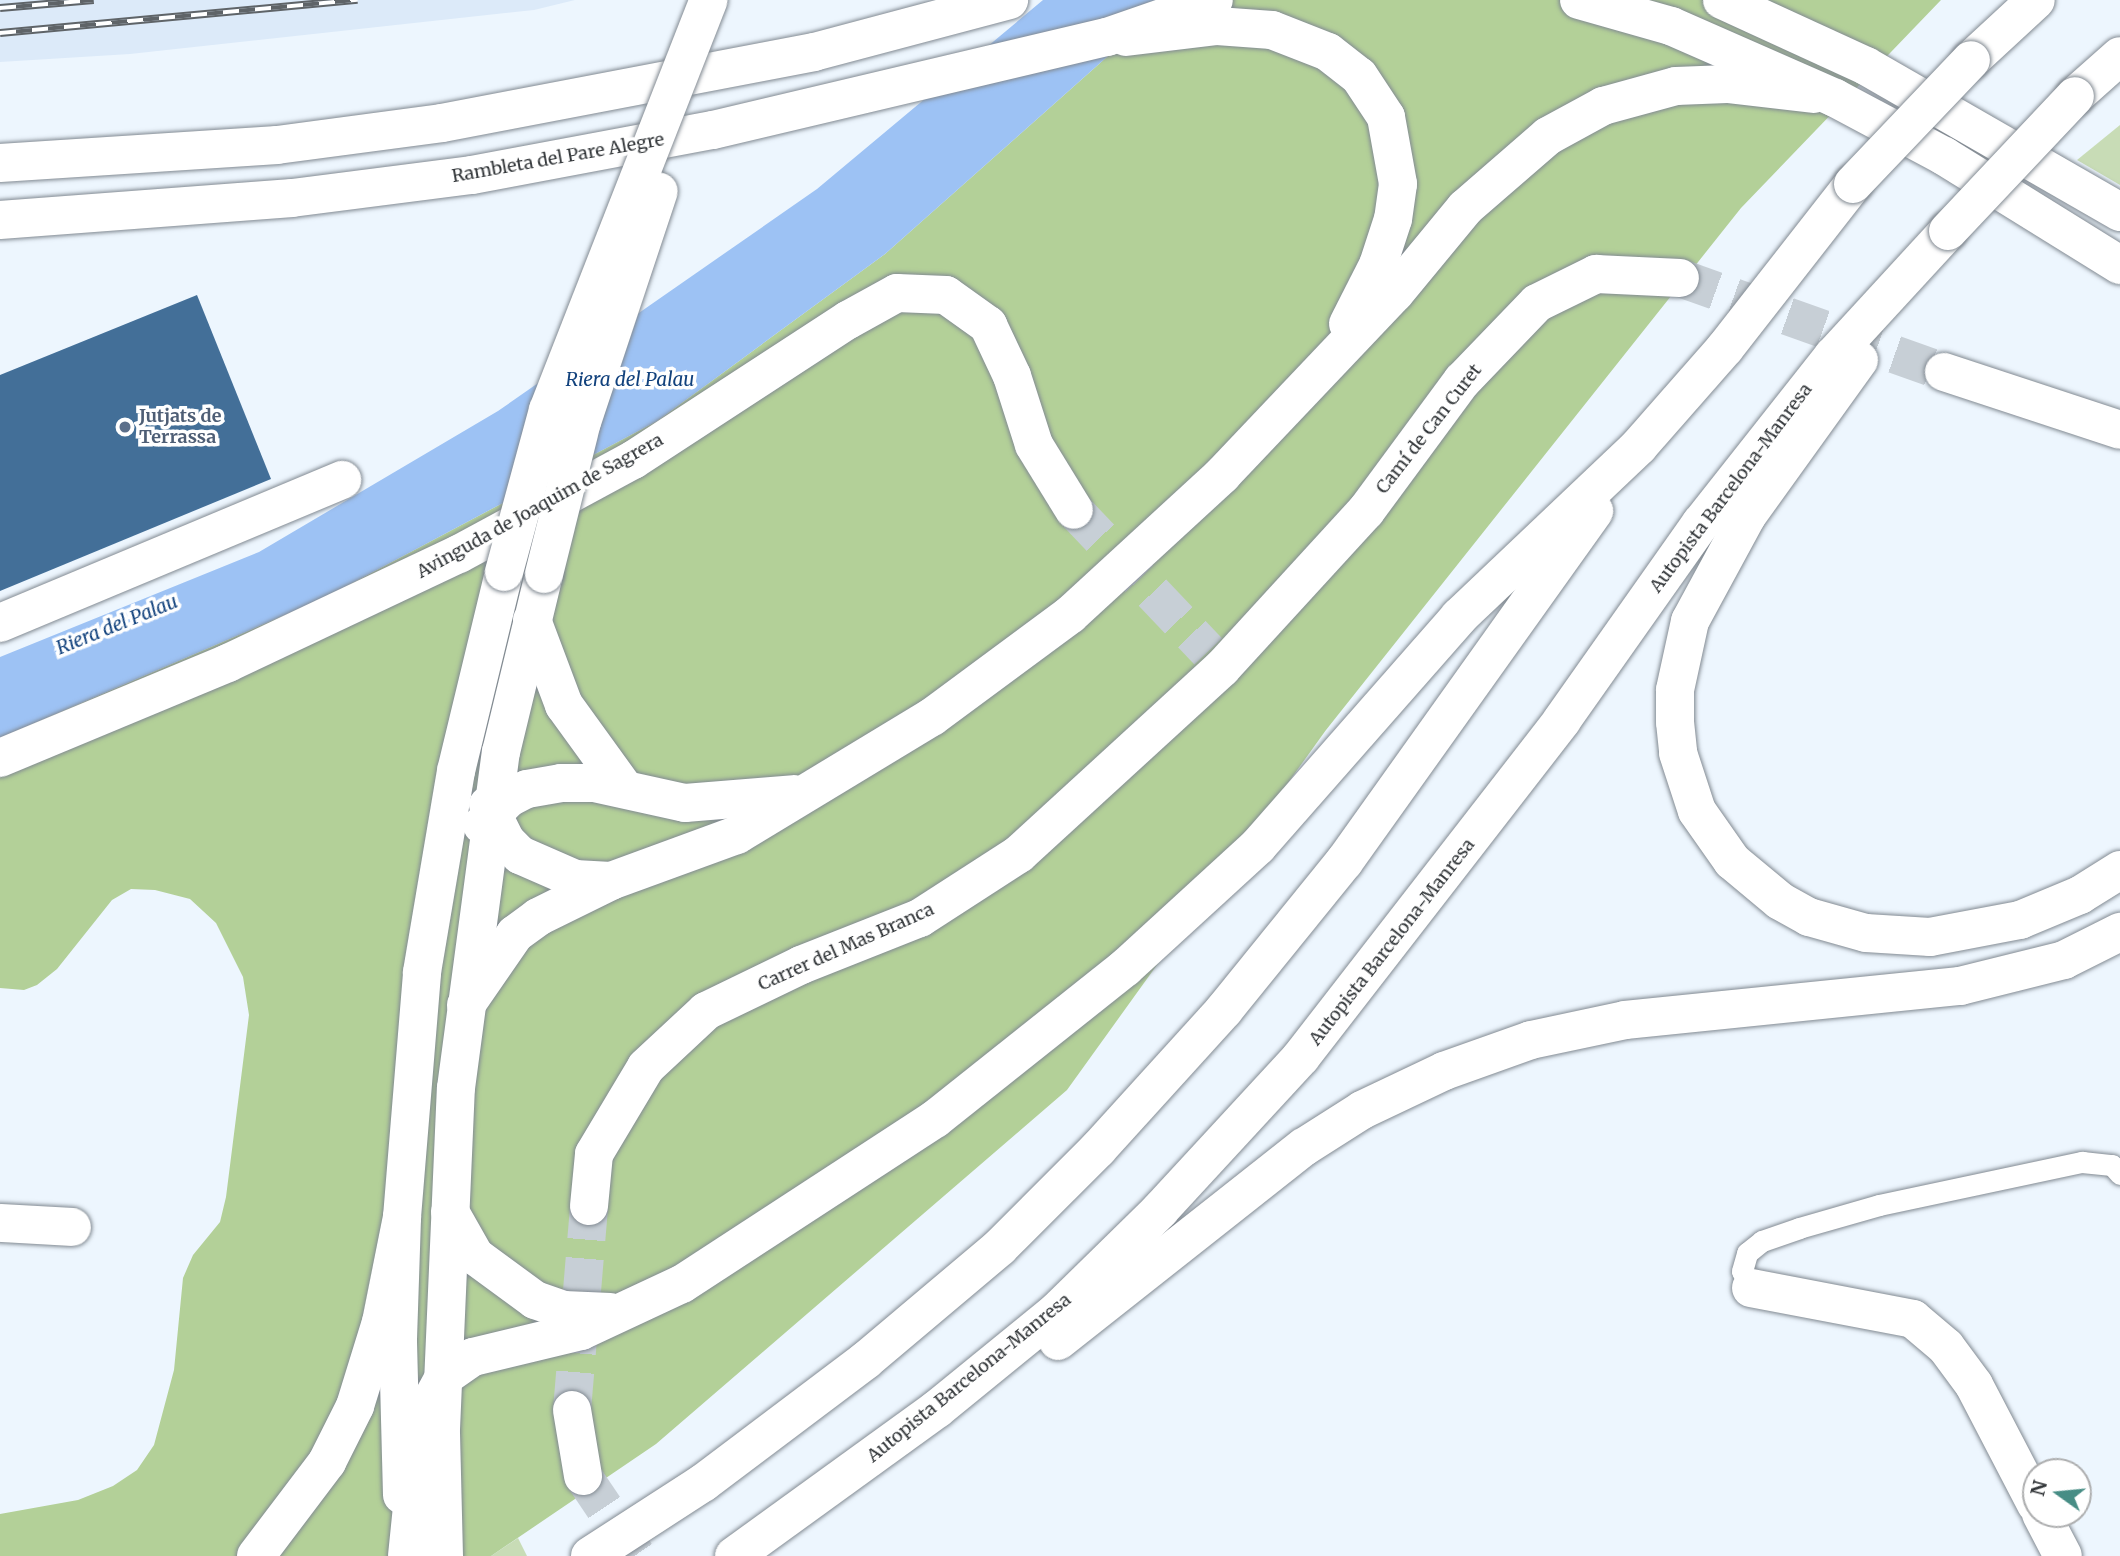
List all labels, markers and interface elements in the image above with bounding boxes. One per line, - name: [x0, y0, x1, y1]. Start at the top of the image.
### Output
- street label: Rambleta del Pare Alegre: [450, 129, 666, 187]
- street label: Camí de Can Curet: [1372, 360, 1486, 498]
- water label: Riera del Palau: [566, 369, 694, 391]
- street label: Autopista Barcelona-Manresa: [1645, 379, 1817, 597]
- place label: Jutjats de Terrassa: [139, 406, 221, 448]
- marker: Jutjats de Terrassa: [117, 419, 133, 435]
- street label: Avinguda de Joaquim de Sagrera: [413, 429, 667, 583]
- water label: Riera del Palau: [53, 590, 181, 660]
- street label: Autopista Barcelona-Manresa: [1305, 834, 1479, 1050]
- street label: Carrer del Mas Branca: [755, 898, 937, 996]
- street label: Autopista Barcelona-Manresa: [863, 1289, 1075, 1467]
- north arrow: [2022, 1458, 2092, 1528]
- text: N: [2025, 1478, 2052, 1498]

